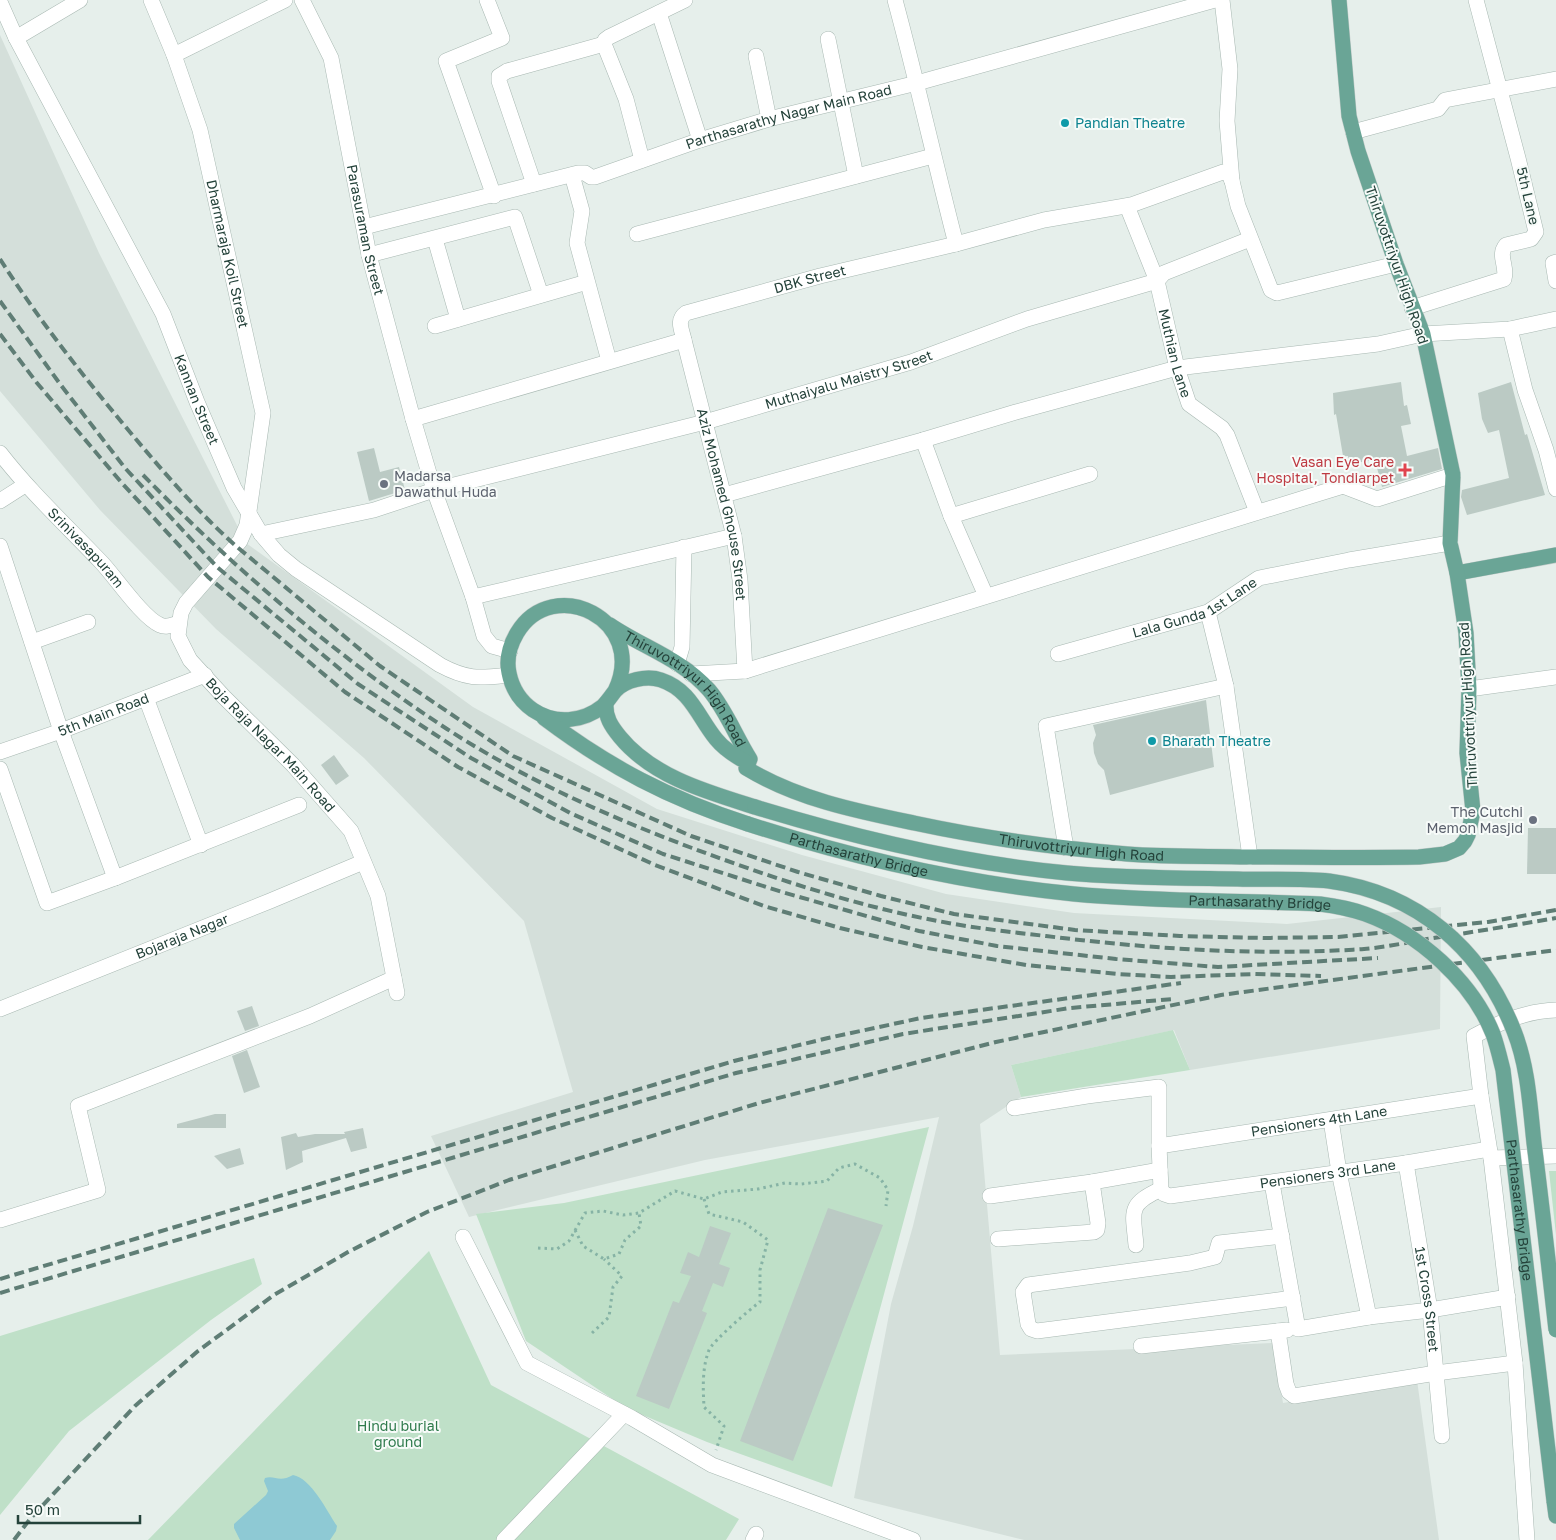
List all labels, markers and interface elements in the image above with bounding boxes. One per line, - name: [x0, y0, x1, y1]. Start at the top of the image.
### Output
- street label: Parthasarathy Nagar Main Road: [683, 80, 893, 152]
- place label: Pandian Theatre: [1075, 114, 1185, 131]
- marker: Pandian Theatre: [1059, 117, 1071, 129]
- street label: Parasuraman Street: [344, 163, 388, 297]
- street label: 5th Lane: [1514, 165, 1543, 226]
- street label: Dharmaraja Koil Street: [203, 178, 253, 330]
- street label: Thiruvottriyur High Road: [1362, 184, 1433, 346]
- street label: DBK Street: [772, 261, 847, 296]
- street label: Muthian Lane: [1156, 307, 1195, 400]
- street label: Muthaiyalu Maistry Street: [763, 346, 935, 412]
- street label: Kannan Street: [171, 352, 223, 447]
- street label: Aziz Mohamed Ghouse Street: [694, 406, 750, 601]
- place label: Vasan Eye Care Hospital, Tondiarpet: [1256, 453, 1394, 486]
- marker: Vasan Eye Care Hospital, Tondiarpet: [1398, 463, 1412, 477]
- place label: Madarsa Dawathul Huda: [394, 467, 497, 500]
- marker: Madarsa Dawathul Huda: [378, 478, 390, 490]
- street label: Srinivasapuram: [45, 504, 128, 591]
- street label: Lala Gunda 1st Lane: [1130, 573, 1260, 641]
- street label: Thiruvottriyur High Road: [1455, 622, 1480, 788]
- street label: Thiruvottriyur High Road: [621, 627, 750, 750]
- street label: Boja Raja Nagar Main Road: [202, 674, 339, 815]
- street label: 5th Main Road: [55, 689, 151, 739]
- place label: Bharath Theatre: [1162, 732, 1271, 749]
- marker: Bharath Theatre: [1146, 735, 1158, 747]
- place label: The Cutchi Memon Masjid: [1426, 803, 1523, 836]
- marker: The Cutchi Memon Masjid: [1527, 814, 1539, 826]
- street label: Parthasarathy Bridge: [787, 828, 930, 880]
- street label: Thiruvottriyur High Road: [998, 830, 1164, 864]
- street label: Parthasarathy Bridge: [1188, 891, 1332, 913]
- street label: Bojaraja Nagar: [133, 909, 231, 962]
- street label: Pensioners 4th Lane: [1250, 1102, 1388, 1140]
- street label: Parthasarathy Bridge: [1503, 1138, 1537, 1282]
- street label: Pensioners 3rd Lane: [1259, 1156, 1397, 1191]
- street label: 1st Cross Street: [1412, 1245, 1443, 1353]
- park label: Hindu burial ground: [357, 1417, 439, 1450]
- scale bar: [18, 1492, 140, 1524]
- text: 50 m: [25, 1500, 60, 1518]

